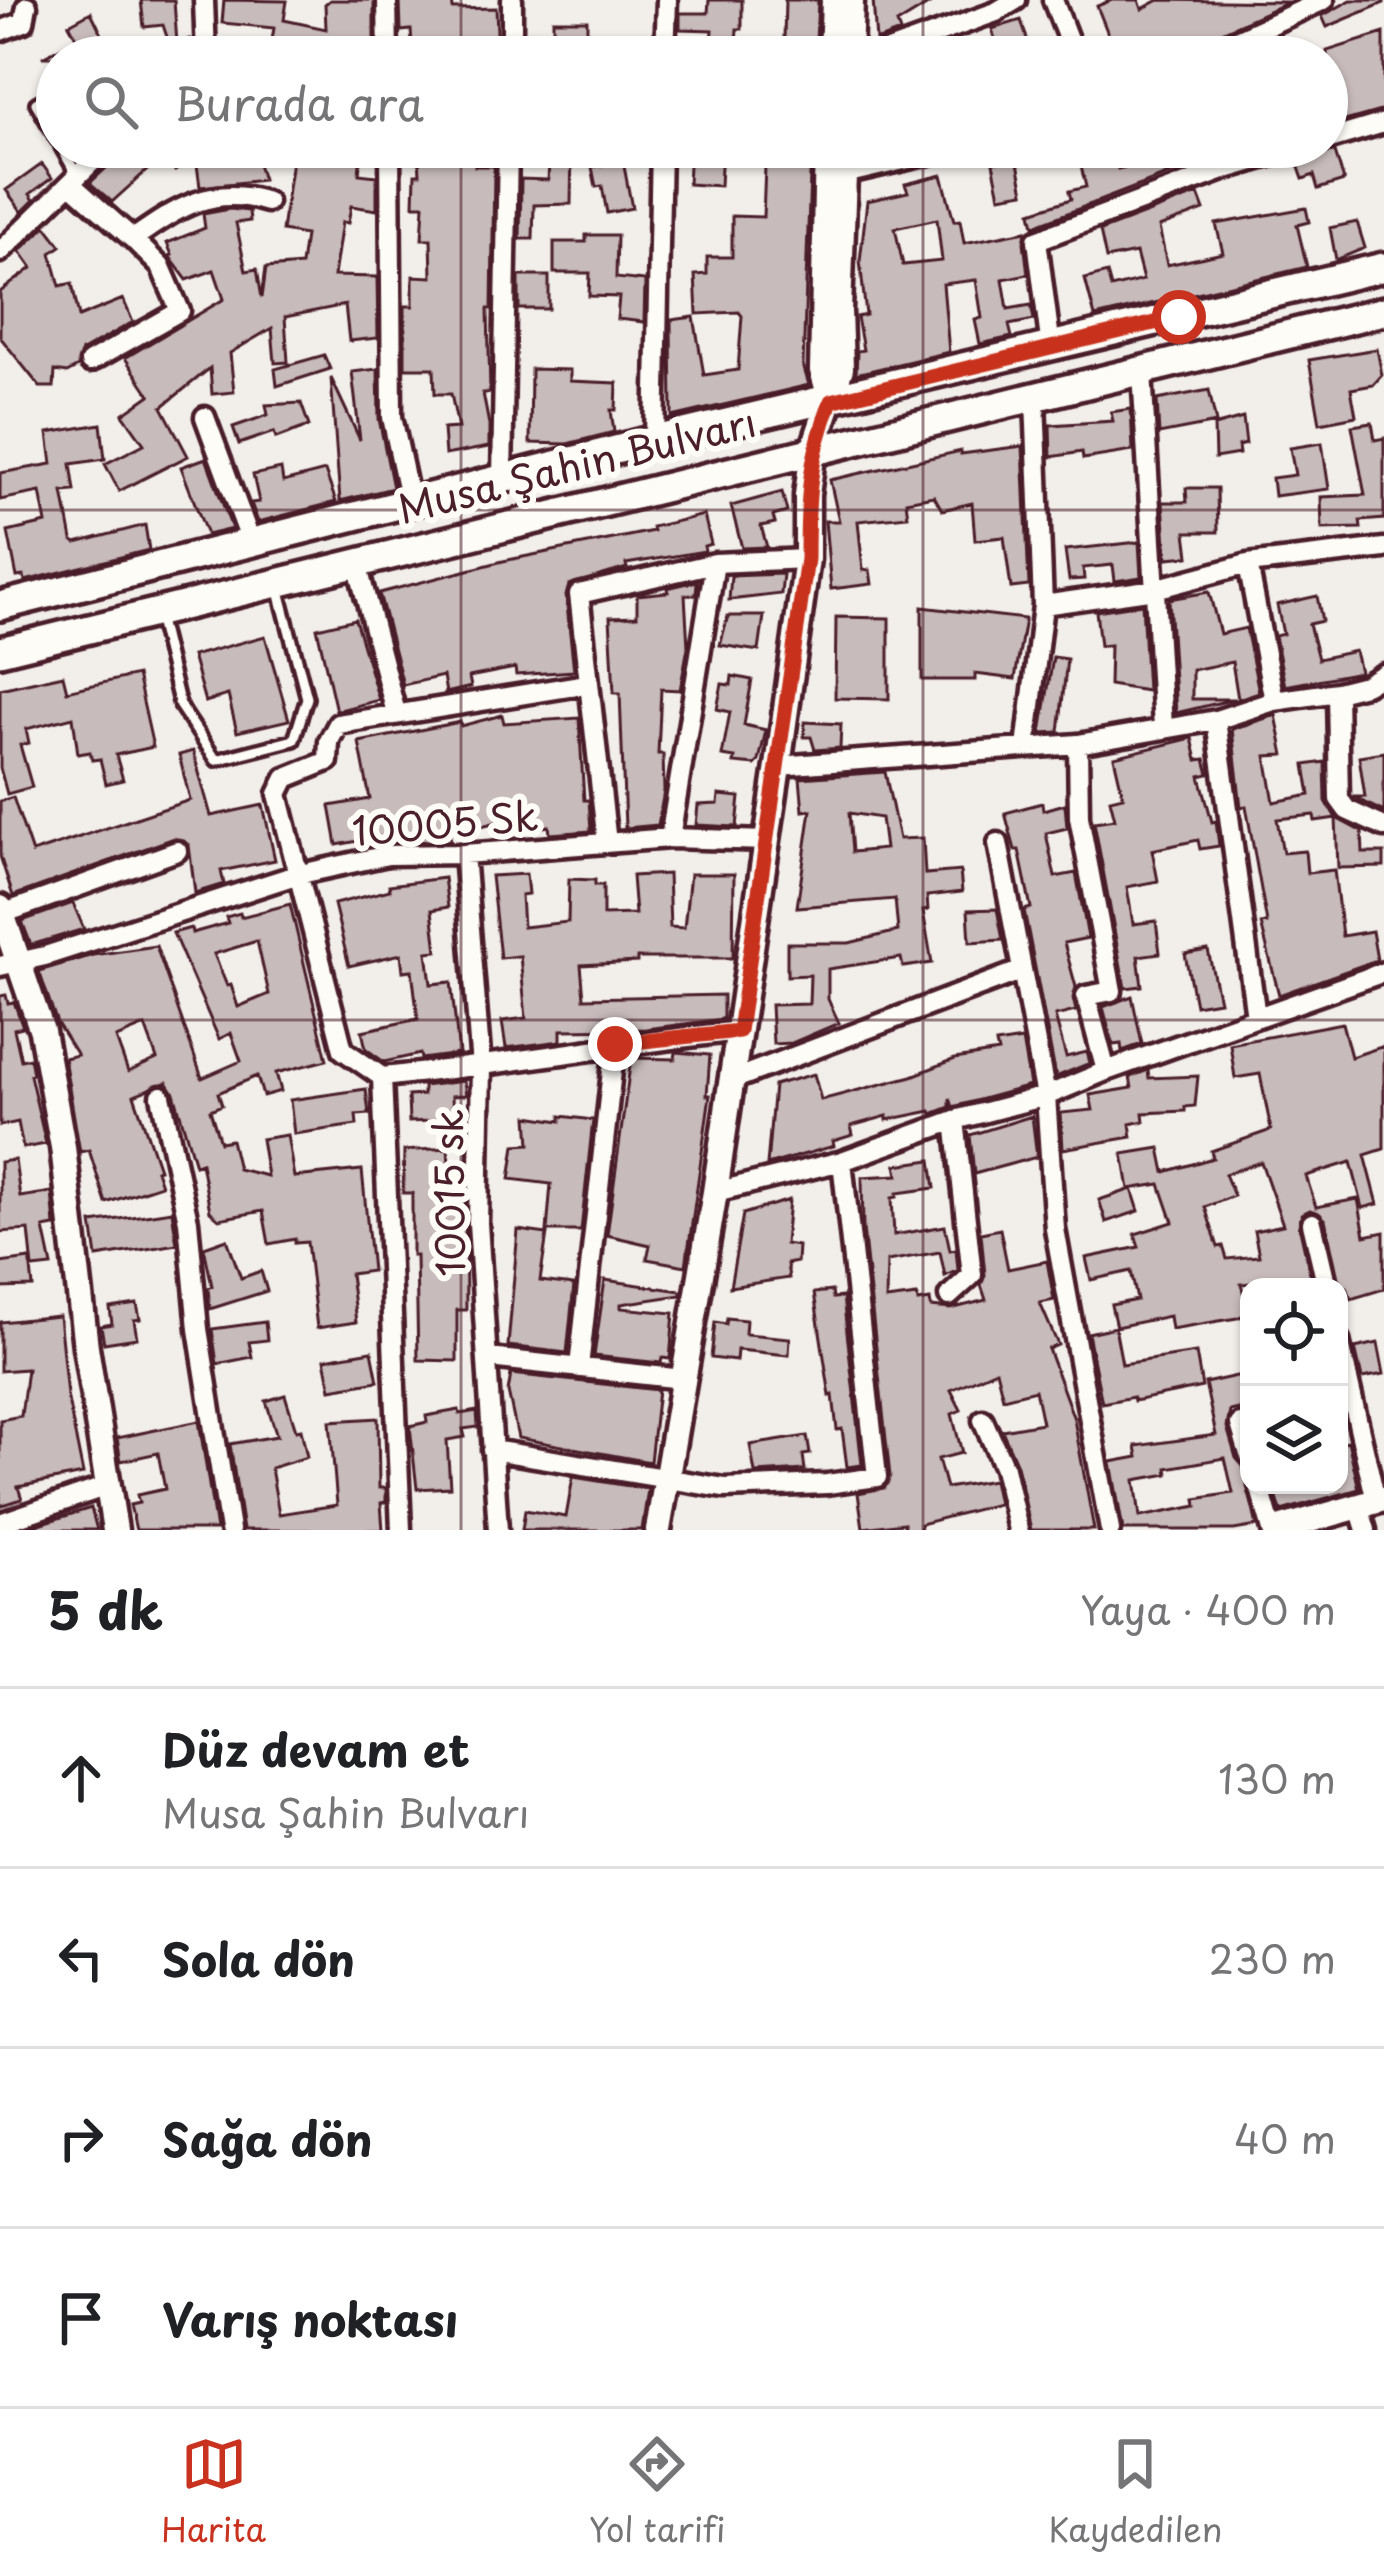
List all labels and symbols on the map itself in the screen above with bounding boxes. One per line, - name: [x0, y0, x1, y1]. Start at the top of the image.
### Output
- route start: [1152, 290, 1206, 344]
- street label: Musa Şahin Bulvarı: [391, 391, 762, 537]
- street label: 10005 Sk: [349, 784, 540, 859]
- route end: [588, 1017, 642, 1071]
- street label: 10015 sk: [417, 1109, 478, 1277]

